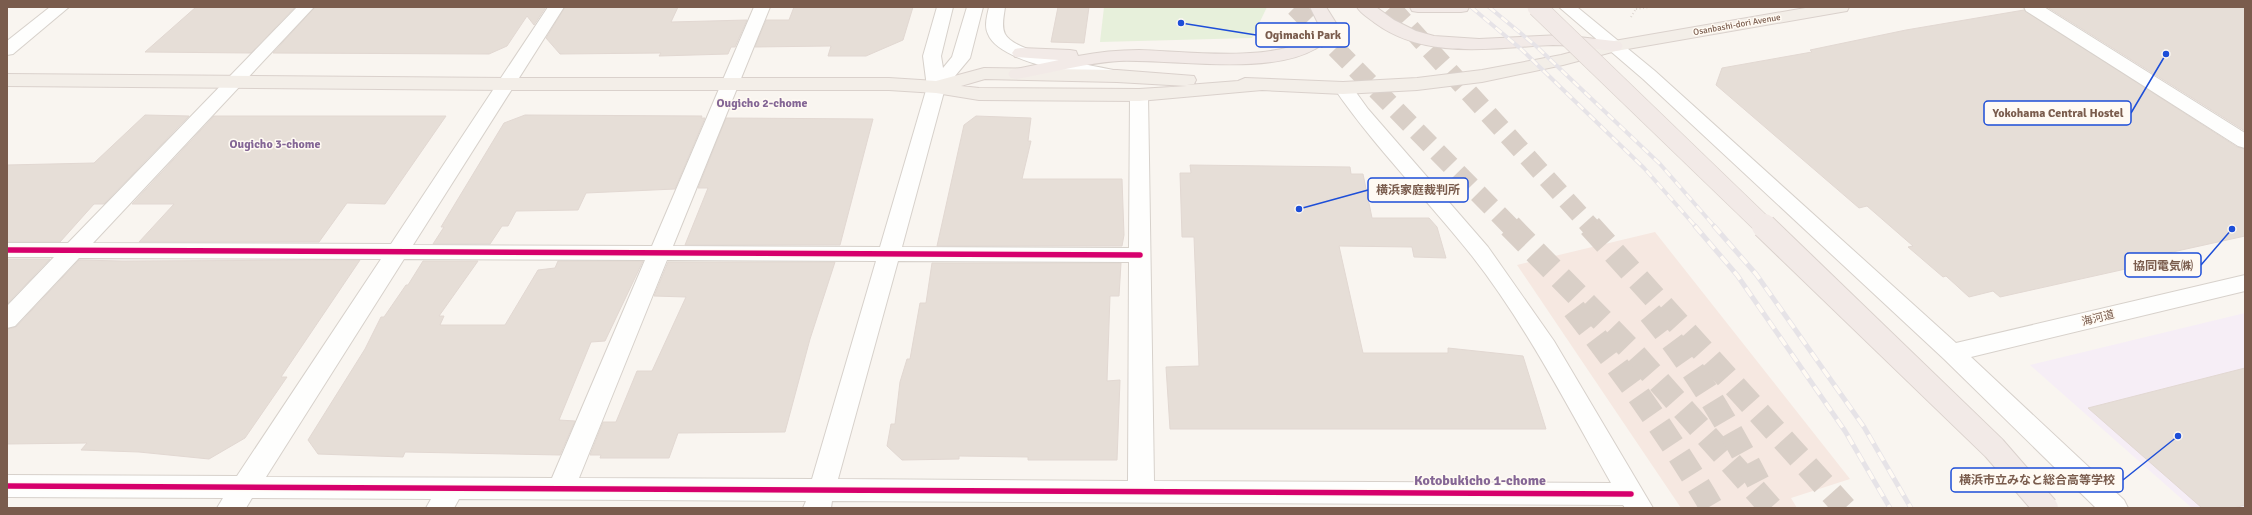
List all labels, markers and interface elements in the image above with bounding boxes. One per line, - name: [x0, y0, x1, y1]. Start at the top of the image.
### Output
- street label: Osanbashi-dori Avenue: [1692, 12, 1782, 38]
- callout: Ogimachi Park: [1256, 23, 1349, 47]
- text: Ogimachi Park: [1265, 28, 1342, 43]
- district label: Ougicho 2-chome: [717, 96, 807, 111]
- callout: Yokohama Central Hostel: [1984, 101, 2131, 125]
- text: Yokohama Central Hostel: [1992, 106, 2124, 121]
- district label: Ougicho 3-chome: [230, 137, 320, 152]
- callout: 横浜家庭裁判所: [1368, 178, 1468, 202]
- text: 横浜家庭裁判所: [1376, 183, 1460, 198]
- callout: 協同電気㈱: [2125, 253, 2201, 277]
- text: 協同電気㈱: [2133, 259, 2193, 274]
- street label: 海河道: [2080, 308, 2116, 328]
- callout: 横浜市立みなと総合高等学校: [1951, 468, 2123, 492]
- district label: Kotobukicho 1-chome: [1414, 472, 1546, 489]
- text: 横浜市立みなと総合高等学校: [1959, 473, 2115, 488]

